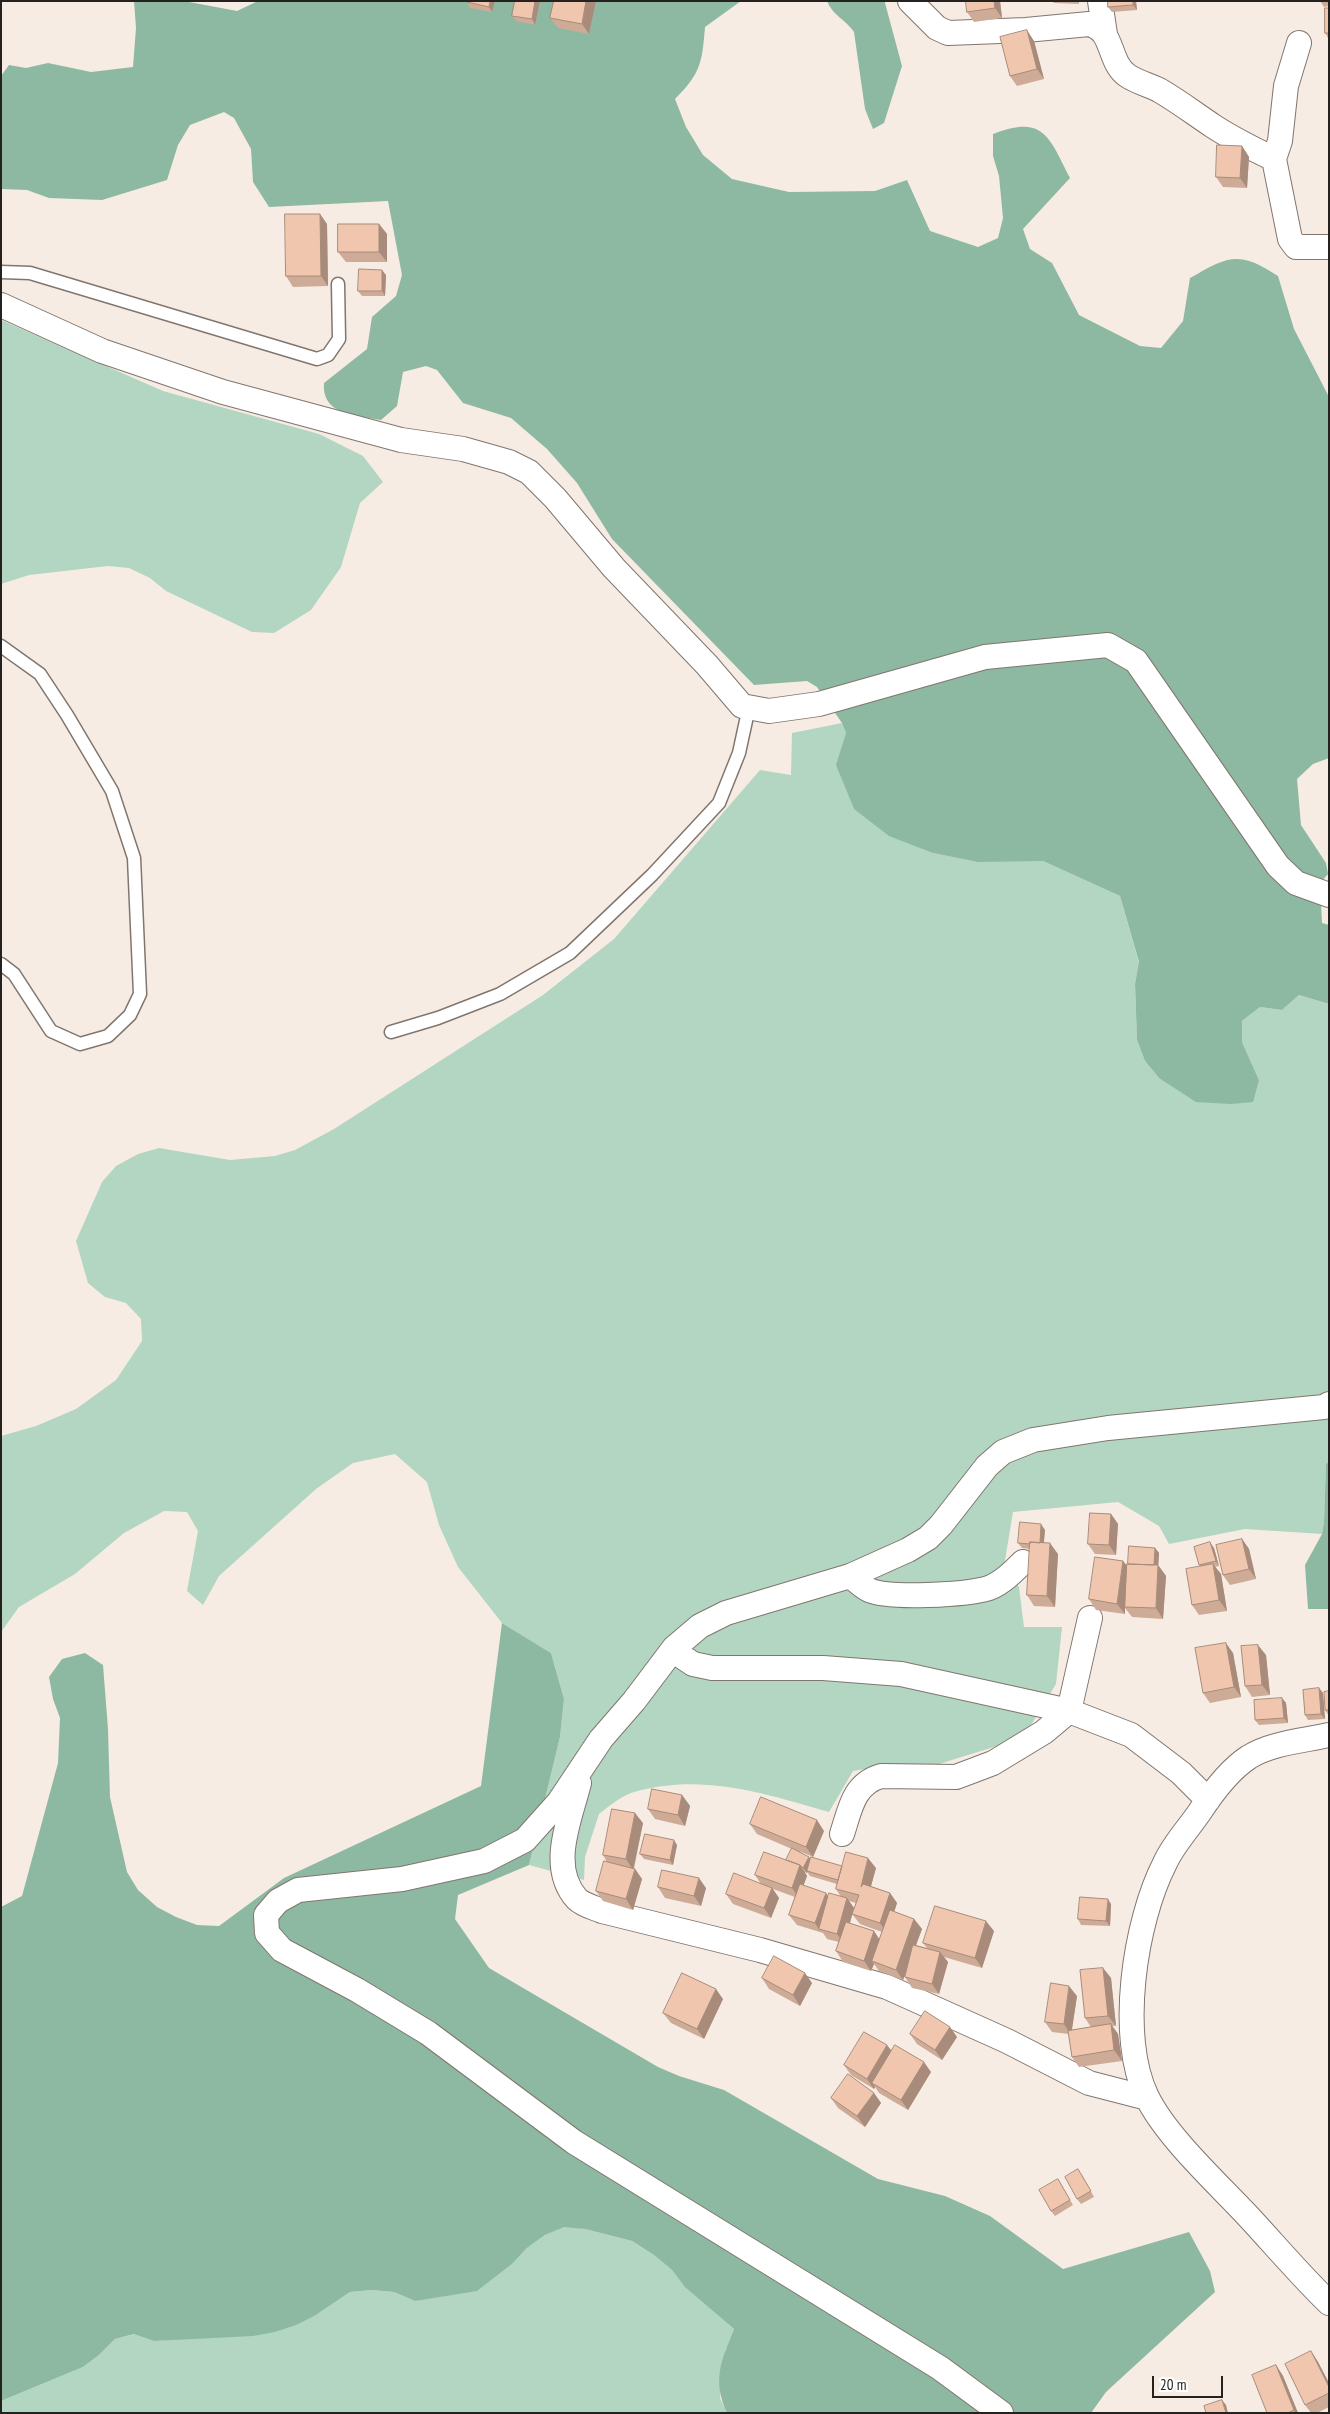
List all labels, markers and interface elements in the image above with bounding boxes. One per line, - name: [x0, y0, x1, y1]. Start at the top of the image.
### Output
- scale bar: [1155, 2366, 1226, 2398]
- text: 20 m: [1160, 2375, 1186, 2394]

